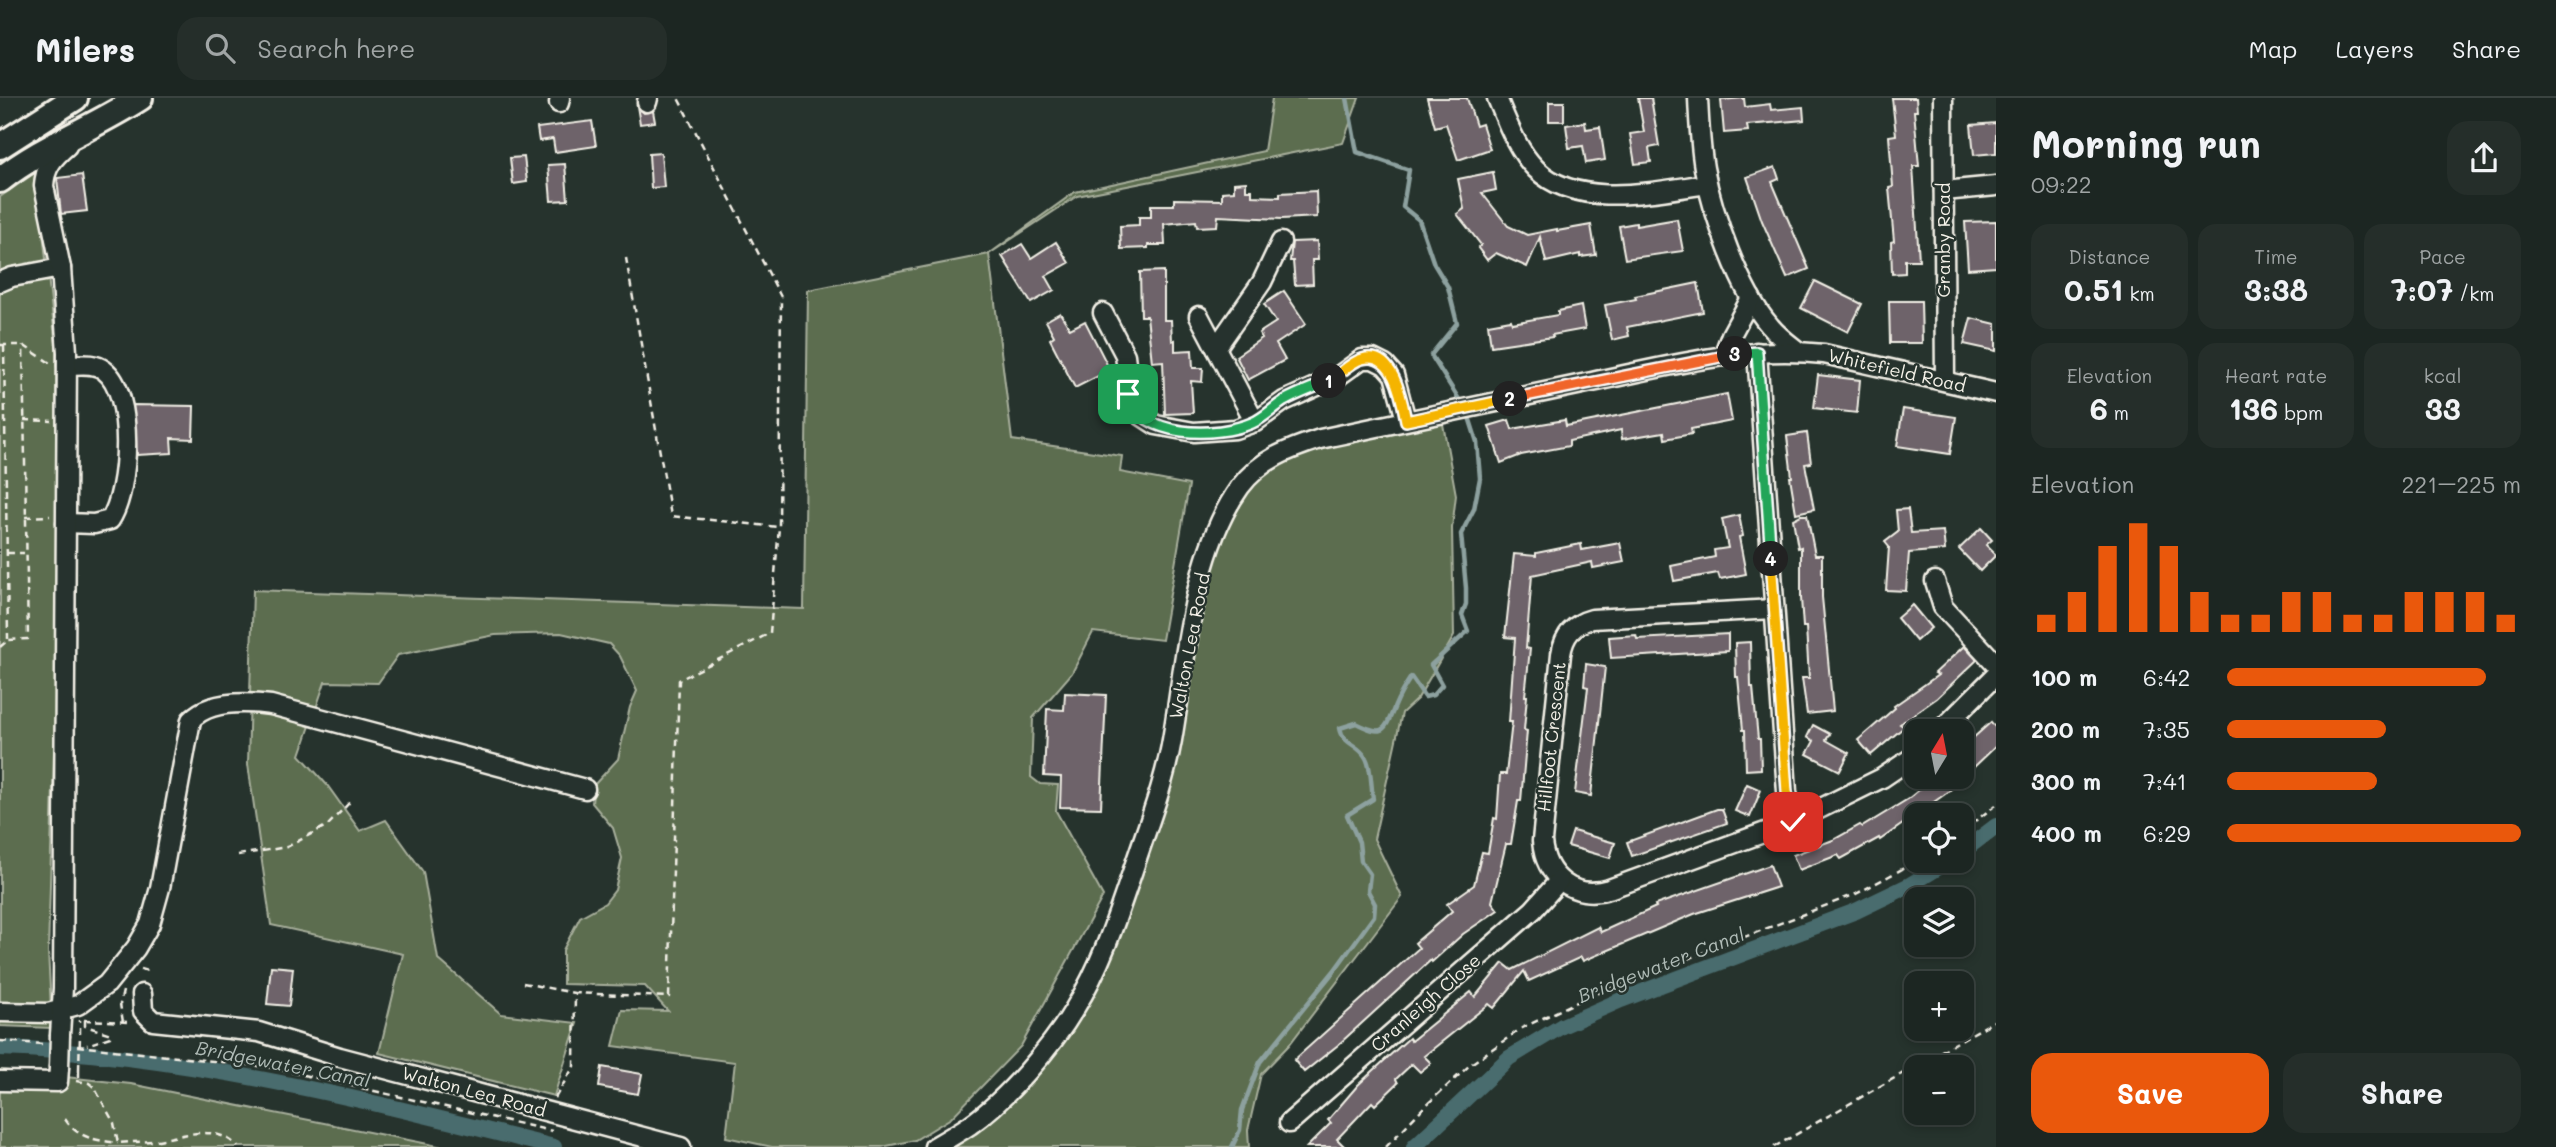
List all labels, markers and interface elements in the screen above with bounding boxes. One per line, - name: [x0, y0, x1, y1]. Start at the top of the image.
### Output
- search box: [177, 17, 667, 80]
- text: Milers: [35, 27, 135, 70]
- icon: search: [201, 29, 239, 67]
- text: Search here: [257, 31, 415, 65]
- text: Map: [2249, 33, 2297, 64]
- text: Layers: [2335, 33, 2414, 64]
- text: Share: [2452, 33, 2521, 64]
- text: Morning run: [2031, 118, 2261, 168]
- button: share: [2447, 121, 2521, 195]
- text: 09:22: [2031, 169, 2092, 199]
- street label: Granby Road: [1931, 182, 1955, 298]
- text: Distance: [2068, 244, 2150, 269]
- text: Time: [2254, 244, 2298, 269]
- text: Pace: [2419, 244, 2466, 269]
- text: 0.51: [2064, 269, 2123, 309]
- text: 3:38: [2244, 269, 2308, 309]
- text: 7:07: [2391, 269, 2453, 309]
- text: km: [2123, 281, 2155, 306]
- text: /km: [2453, 281, 2494, 306]
- pin: 3: [1718, 336, 1752, 372]
- text: 3: [1729, 341, 1740, 366]
- street label: Whitefield Road: [1826, 343, 1968, 398]
- text: Elevation: [2067, 363, 2152, 388]
- text: Heart rate: [2225, 363, 2327, 388]
- text: kcal: [2424, 363, 2462, 388]
- pin: [1098, 364, 1158, 424]
- pin: 1: [1312, 364, 1346, 398]
- text: 1: [1324, 368, 1333, 393]
- icon: arrive: [1109, 375, 1147, 413]
- pin: 2: [1492, 382, 1528, 416]
- text: 2: [1504, 386, 1515, 411]
- text: 6: [2090, 388, 2108, 428]
- text: 136: [2229, 388, 2278, 428]
- text: 33: [2425, 388, 2461, 428]
- text: m: [2108, 400, 2129, 425]
- text: bpm: [2278, 400, 2323, 425]
- text: Elevation: [2031, 469, 2134, 499]
- text: 221–225 m: [2402, 469, 2521, 499]
- pin: 4: [1754, 542, 1788, 576]
- text: 4: [1764, 546, 1777, 571]
- street label: Walton Lea Road: [1163, 571, 1215, 721]
- street label: Hillfoot Crescent: [1531, 661, 1571, 813]
- text: 100 m: [2031, 662, 2097, 692]
- text: 6:42: [2143, 662, 2190, 692]
- text: 200 m: [2031, 714, 2100, 744]
- text: 7:35: [2143, 714, 2190, 744]
- north arrow: [1904, 719, 1974, 789]
- map controls: [1904, 719, 1974, 1125]
- text: 300 m: [2031, 766, 2101, 796]
- text: 7:41: [2143, 766, 2187, 796]
- pin: [1763, 792, 1823, 852]
- icon: check: [1774, 803, 1812, 841]
- button: locate: [1904, 803, 1974, 873]
- text: 400 m: [2031, 818, 2102, 848]
- text: 6:29: [2143, 818, 2190, 848]
- button: layers: [1904, 887, 1974, 957]
- water label: Bridgewater Canal: [1574, 921, 1748, 1008]
- street label: Cranleigh Close: [1365, 948, 1485, 1057]
- button: +: [1904, 971, 1974, 1041]
- water label: Bridgewater Canal: [194, 1034, 372, 1093]
- button: Save: [2031, 1053, 2269, 1133]
- button: Share: [2283, 1053, 2521, 1133]
- button: −: [1904, 1055, 1974, 1125]
- street label: Walton Lea Road: [400, 1060, 549, 1122]

